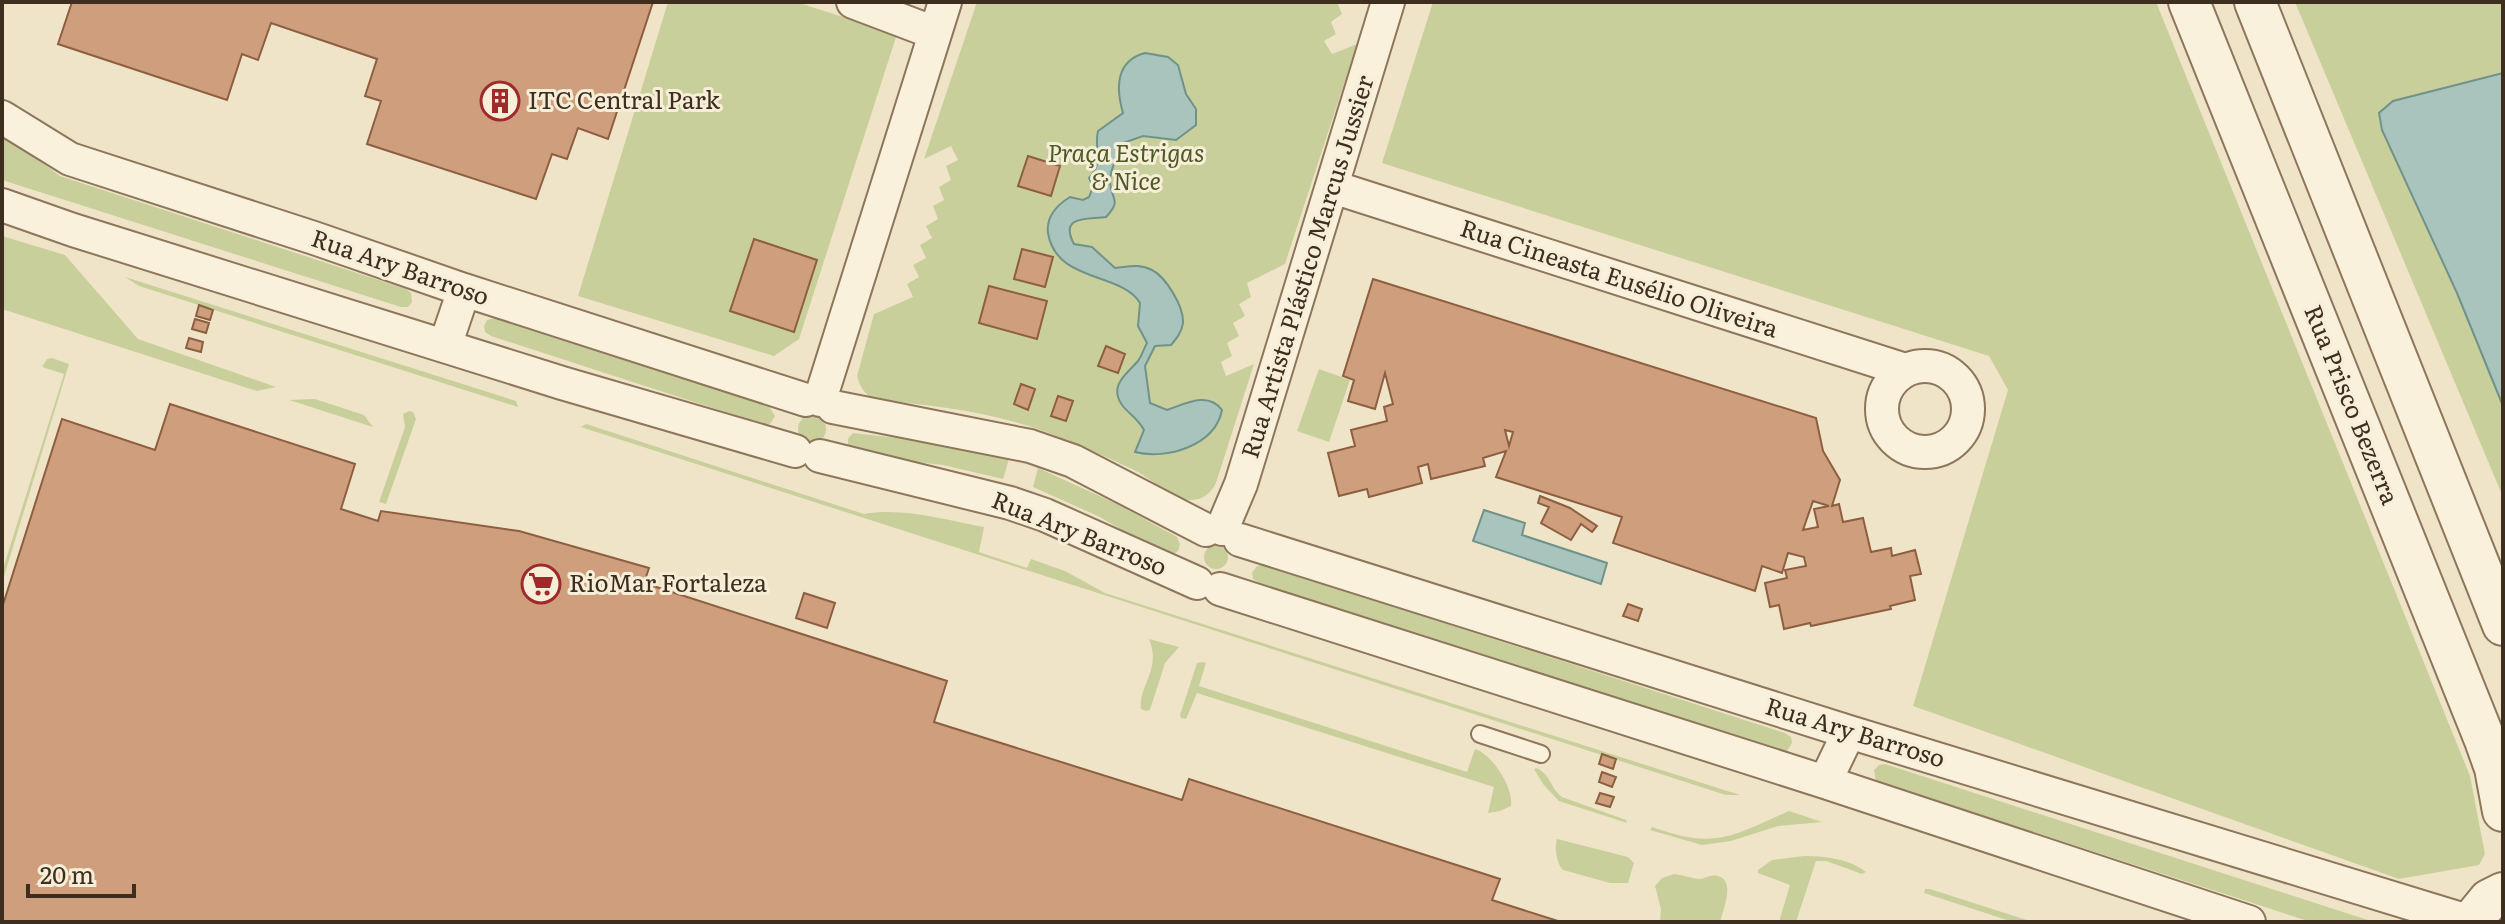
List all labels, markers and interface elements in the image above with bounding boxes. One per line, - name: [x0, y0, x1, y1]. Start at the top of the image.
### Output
- street label: Rua Artista Plástico Marcus Jussier: [1231, 70, 1381, 462]
- building icon: ITC Central Park: [479, 80, 521, 122]
- place label: ITC Central Park: [528, 81, 720, 116]
- park label: Praça Estrigas & Nice: [1048, 134, 1204, 197]
- street label: Rua Cineasta Eusélio Oliveira: [1456, 209, 1783, 345]
- street label: Rua Ary Barroso: [307, 219, 494, 312]
- street label: Rua Prisco Bezerra: [2297, 299, 2409, 509]
- street label: Rua Ary Barroso: [987, 481, 1173, 583]
- supermarket icon: RioMar Fortaleza: [520, 563, 562, 605]
- place label: RioMar Fortaleza: [569, 564, 767, 599]
- street label: Rua Ary Barroso: [1762, 687, 1950, 775]
- scale bar: [28, 848, 134, 898]
- text: 20 m: [40, 856, 94, 891]

